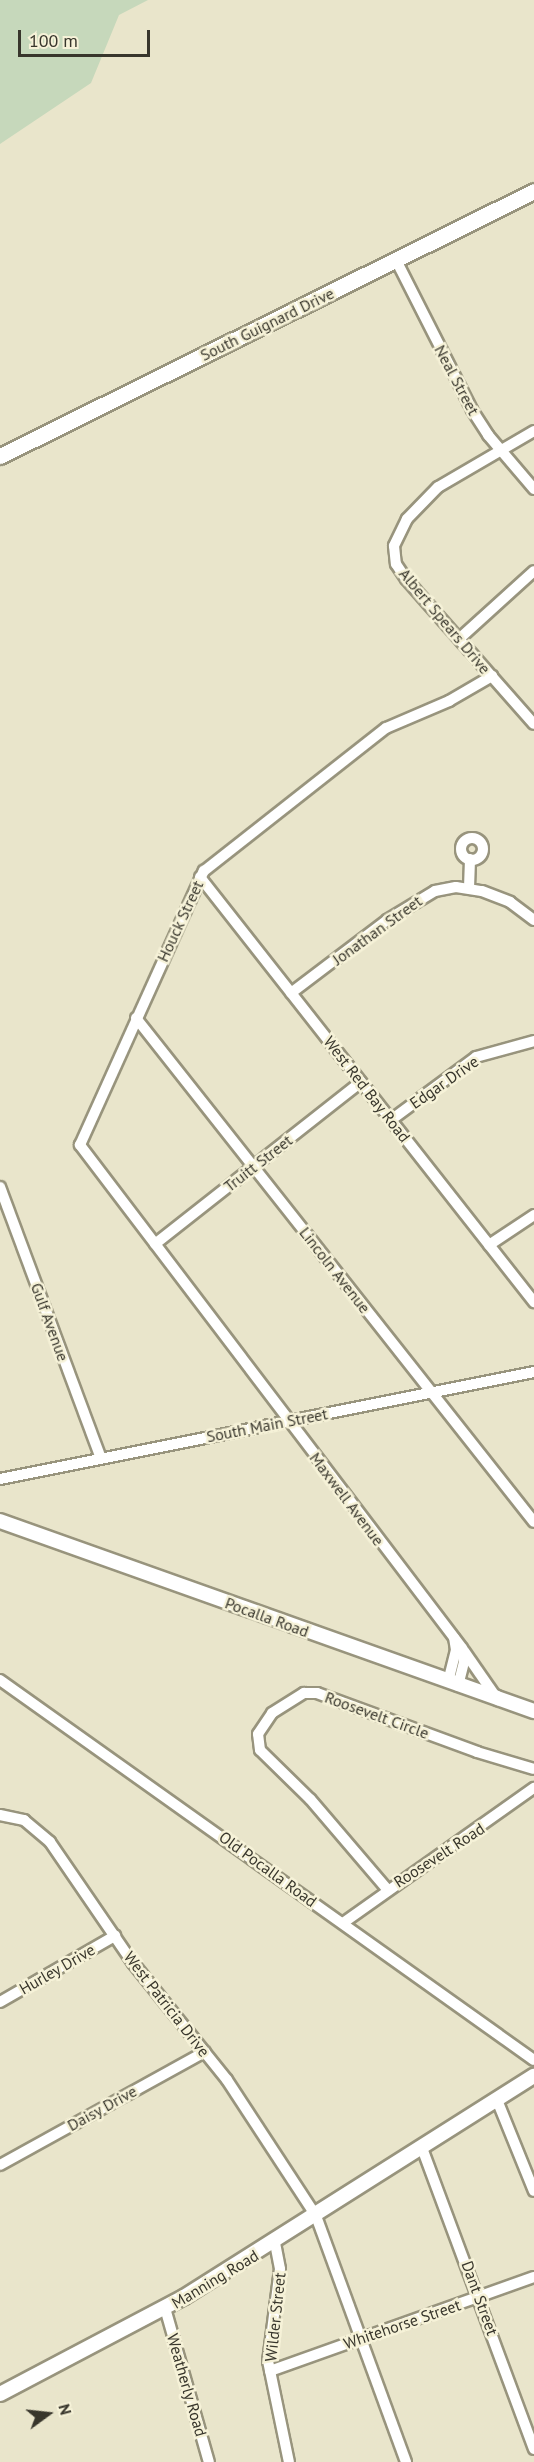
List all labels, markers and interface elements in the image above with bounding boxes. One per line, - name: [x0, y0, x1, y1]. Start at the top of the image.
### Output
- scale bar: [21, 18, 153, 56]
- text: 100 m: [29, 29, 78, 52]
- street label: South Guignard Drive: [197, 283, 337, 365]
- street label: Neal Street: [431, 342, 483, 418]
- street label: Albert Spears Drive: [395, 564, 495, 678]
- street label: Houck Street: [153, 877, 207, 965]
- street label: Jonathan Street: [329, 891, 425, 969]
- street label: West Red Bay Road: [319, 1032, 415, 1146]
- street label: Edgar Drive: [406, 1051, 482, 1113]
- street label: Truitt Street: [220, 1130, 296, 1196]
- street label: Lincoln Avenue: [295, 1223, 375, 1317]
- street label: Gulf Avenue: [27, 1280, 73, 1364]
- street label: South Main Street: [205, 1404, 329, 1446]
- street label: Maxwell Avenue: [306, 1448, 388, 1550]
- street label: Pocalla Road: [223, 1593, 311, 1641]
- street label: Roosevelt Circle: [322, 1687, 432, 1743]
- street label: Roosevelt Road: [390, 1819, 488, 1891]
- street label: Old Pocalla Road: [215, 1827, 321, 1911]
- street label: Hurley Drive: [15, 1939, 99, 1999]
- street label: West Patricia Drive: [120, 1948, 214, 2060]
- street label: Daisy Drive: [64, 2081, 140, 2135]
- street label: Manning Road: [168, 2246, 262, 2312]
- street label: Dant Street: [458, 2258, 502, 2338]
- street label: Wilder Street: [261, 2271, 289, 2363]
- street label: Whitehorse Street: [341, 2295, 463, 2353]
- street label: Weatherly Road: [163, 2331, 211, 2439]
- north arrow: [18, 2384, 78, 2444]
- text: N: [54, 2402, 76, 2417]

